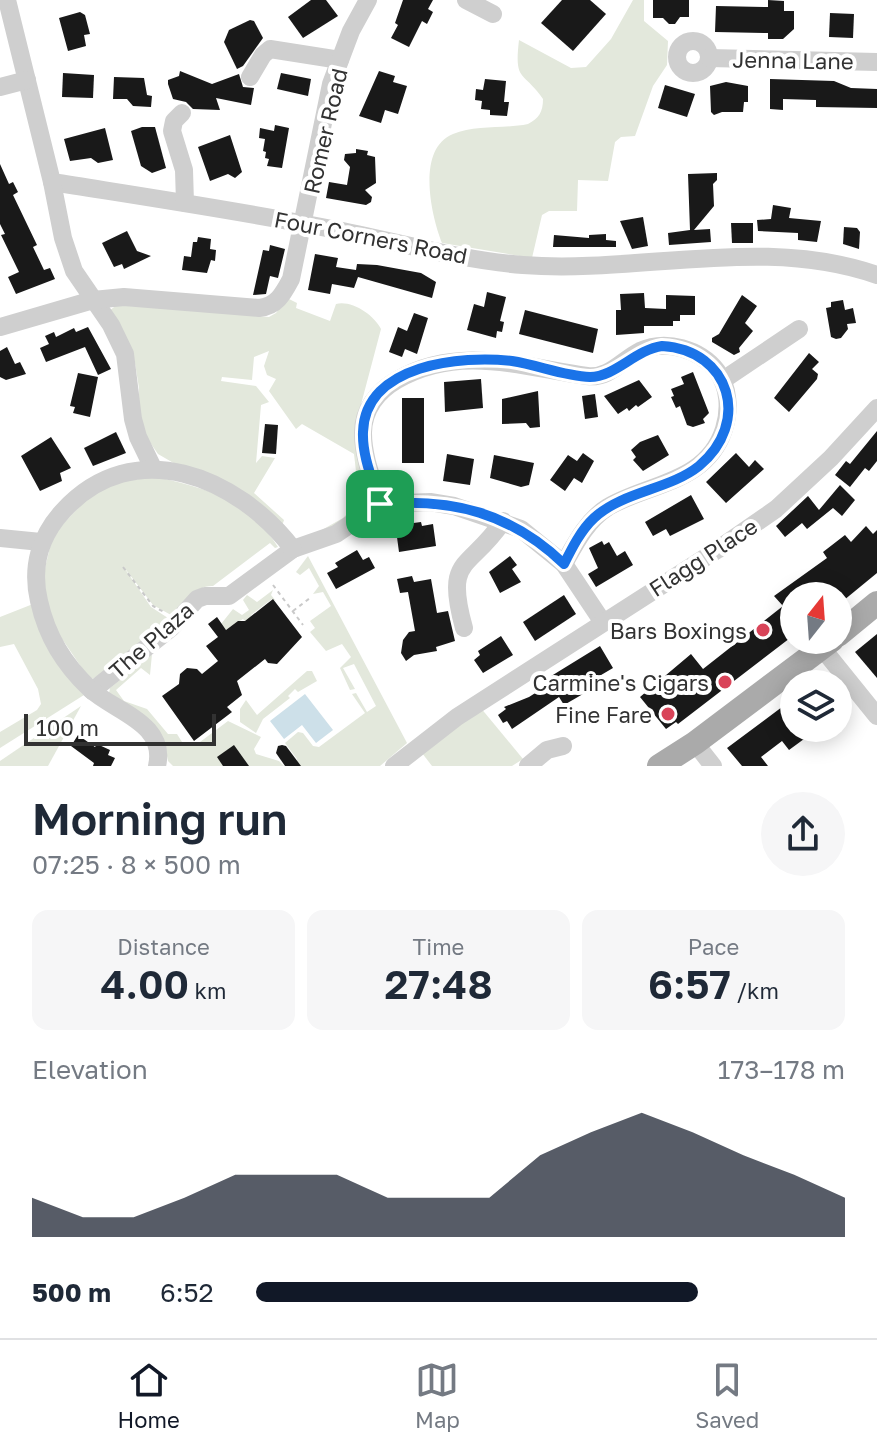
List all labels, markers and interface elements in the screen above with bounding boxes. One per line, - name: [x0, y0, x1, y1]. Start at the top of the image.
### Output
- street label: Jenna Lane: [732, 45, 854, 75]
- street label: Romer Road: [297, 66, 353, 196]
- street label: Four Corners Road: [272, 205, 470, 269]
- pin: [346, 470, 414, 538]
- icon: arrive: [358, 482, 402, 526]
- street label: Flagg Place: [644, 512, 762, 602]
- north arrow: [780, 582, 852, 654]
- map controls: [780, 582, 852, 742]
- street label: The Plaza: [103, 596, 199, 684]
- place label: Bars Boxings: [610, 617, 747, 644]
- marker: Bars Boxings: [754, 621, 772, 639]
- place label: Carmine's Cigars: [533, 669, 709, 696]
- button: layers: [780, 670, 852, 742]
- marker: Carmine's Cigars: [716, 673, 734, 691]
- place label: Fine Fare: [555, 701, 652, 728]
- marker: Fine Fare: [659, 705, 677, 723]
- scale bar: [24, 710, 216, 746]
- text: 100 m: [36, 714, 99, 741]
- text: Morning run: [32, 792, 287, 845]
- button: share: [761, 792, 845, 876]
- text: 07:25 · 8 × 500 m: [32, 849, 241, 880]
- text: Distance: [117, 933, 210, 960]
- text: Time: [413, 933, 464, 960]
- text: Pace: [688, 933, 739, 960]
- text: 4.00: [100, 960, 189, 1008]
- text: 27:48: [384, 960, 493, 1008]
- text: 6:57: [648, 960, 731, 1008]
- text: km: [189, 977, 227, 1004]
- text: /km: [731, 977, 779, 1004]
- text: Elevation: [32, 1054, 148, 1085]
- text: 173–178 m: [718, 1054, 845, 1085]
- text: 500 m: [32, 1277, 111, 1308]
- text: 6:52: [160, 1277, 214, 1308]
- tab: Home: [118, 1358, 180, 1433]
- tab: Map: [415, 1358, 460, 1433]
- tab: Saved: [695, 1358, 759, 1433]

